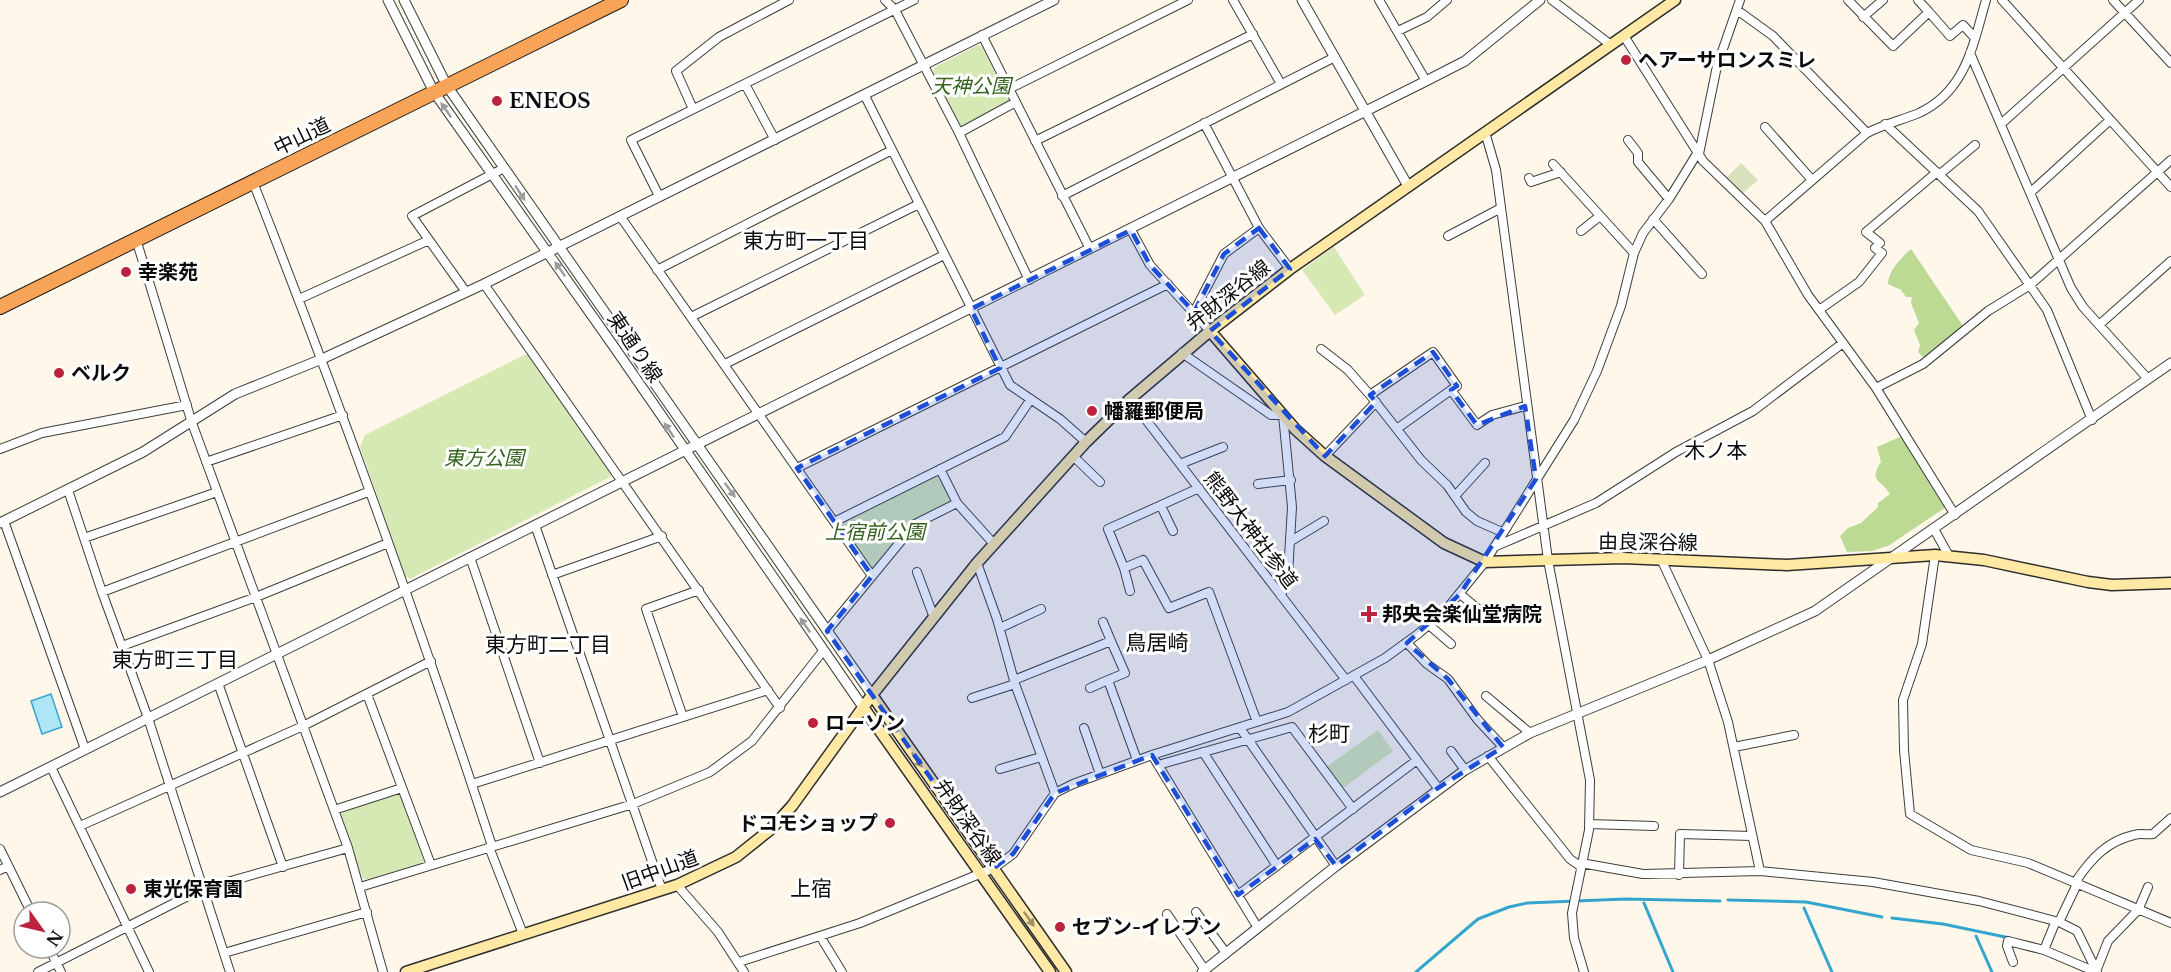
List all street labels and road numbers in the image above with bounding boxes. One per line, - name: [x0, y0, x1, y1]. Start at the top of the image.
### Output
- street label: 中山道: [270, 112, 334, 160]
- street label: 弁財深谷線: [1181, 255, 1275, 335]
- street label: 東通り線: [603, 307, 667, 387]
- street label: 熊野大神社参道: [1199, 467, 1303, 593]
- street label: 由良深谷線: [1598, 529, 1698, 555]
- street label: 弁財深谷線: [929, 774, 1007, 870]
- street label: 旧中山道: [618, 845, 702, 895]

